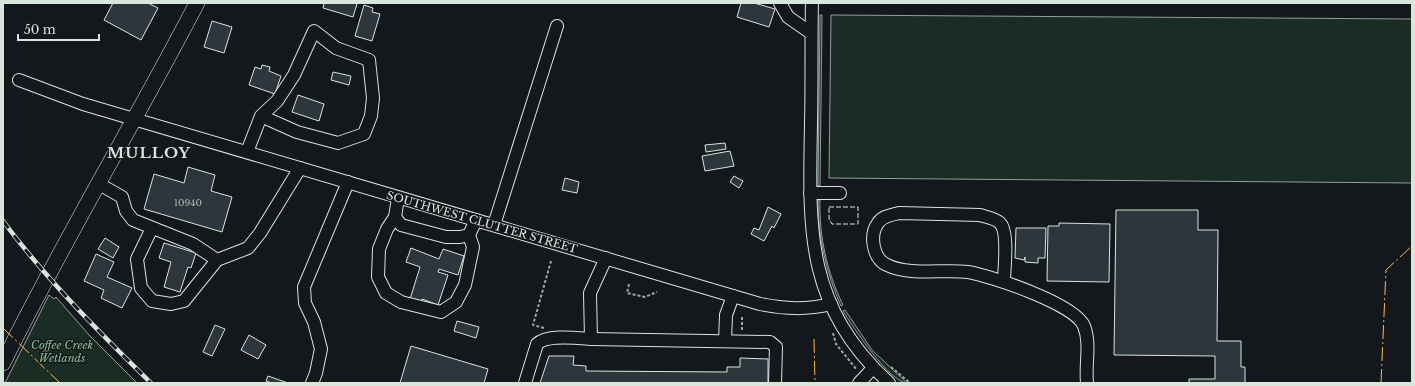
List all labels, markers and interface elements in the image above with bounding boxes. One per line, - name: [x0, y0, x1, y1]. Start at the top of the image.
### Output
- scale bar: [18, 16, 99, 42]
- text: 50 m: [24, 22, 56, 37]
- district label: MULLOY: [107, 143, 191, 162]
- street label: SOUTHWEST CLUTTER STREET: [385, 188, 579, 256]
- house number: 10940: [174, 197, 202, 208]
- park label: Coffee Creek Wetlands: [31, 338, 93, 365]

